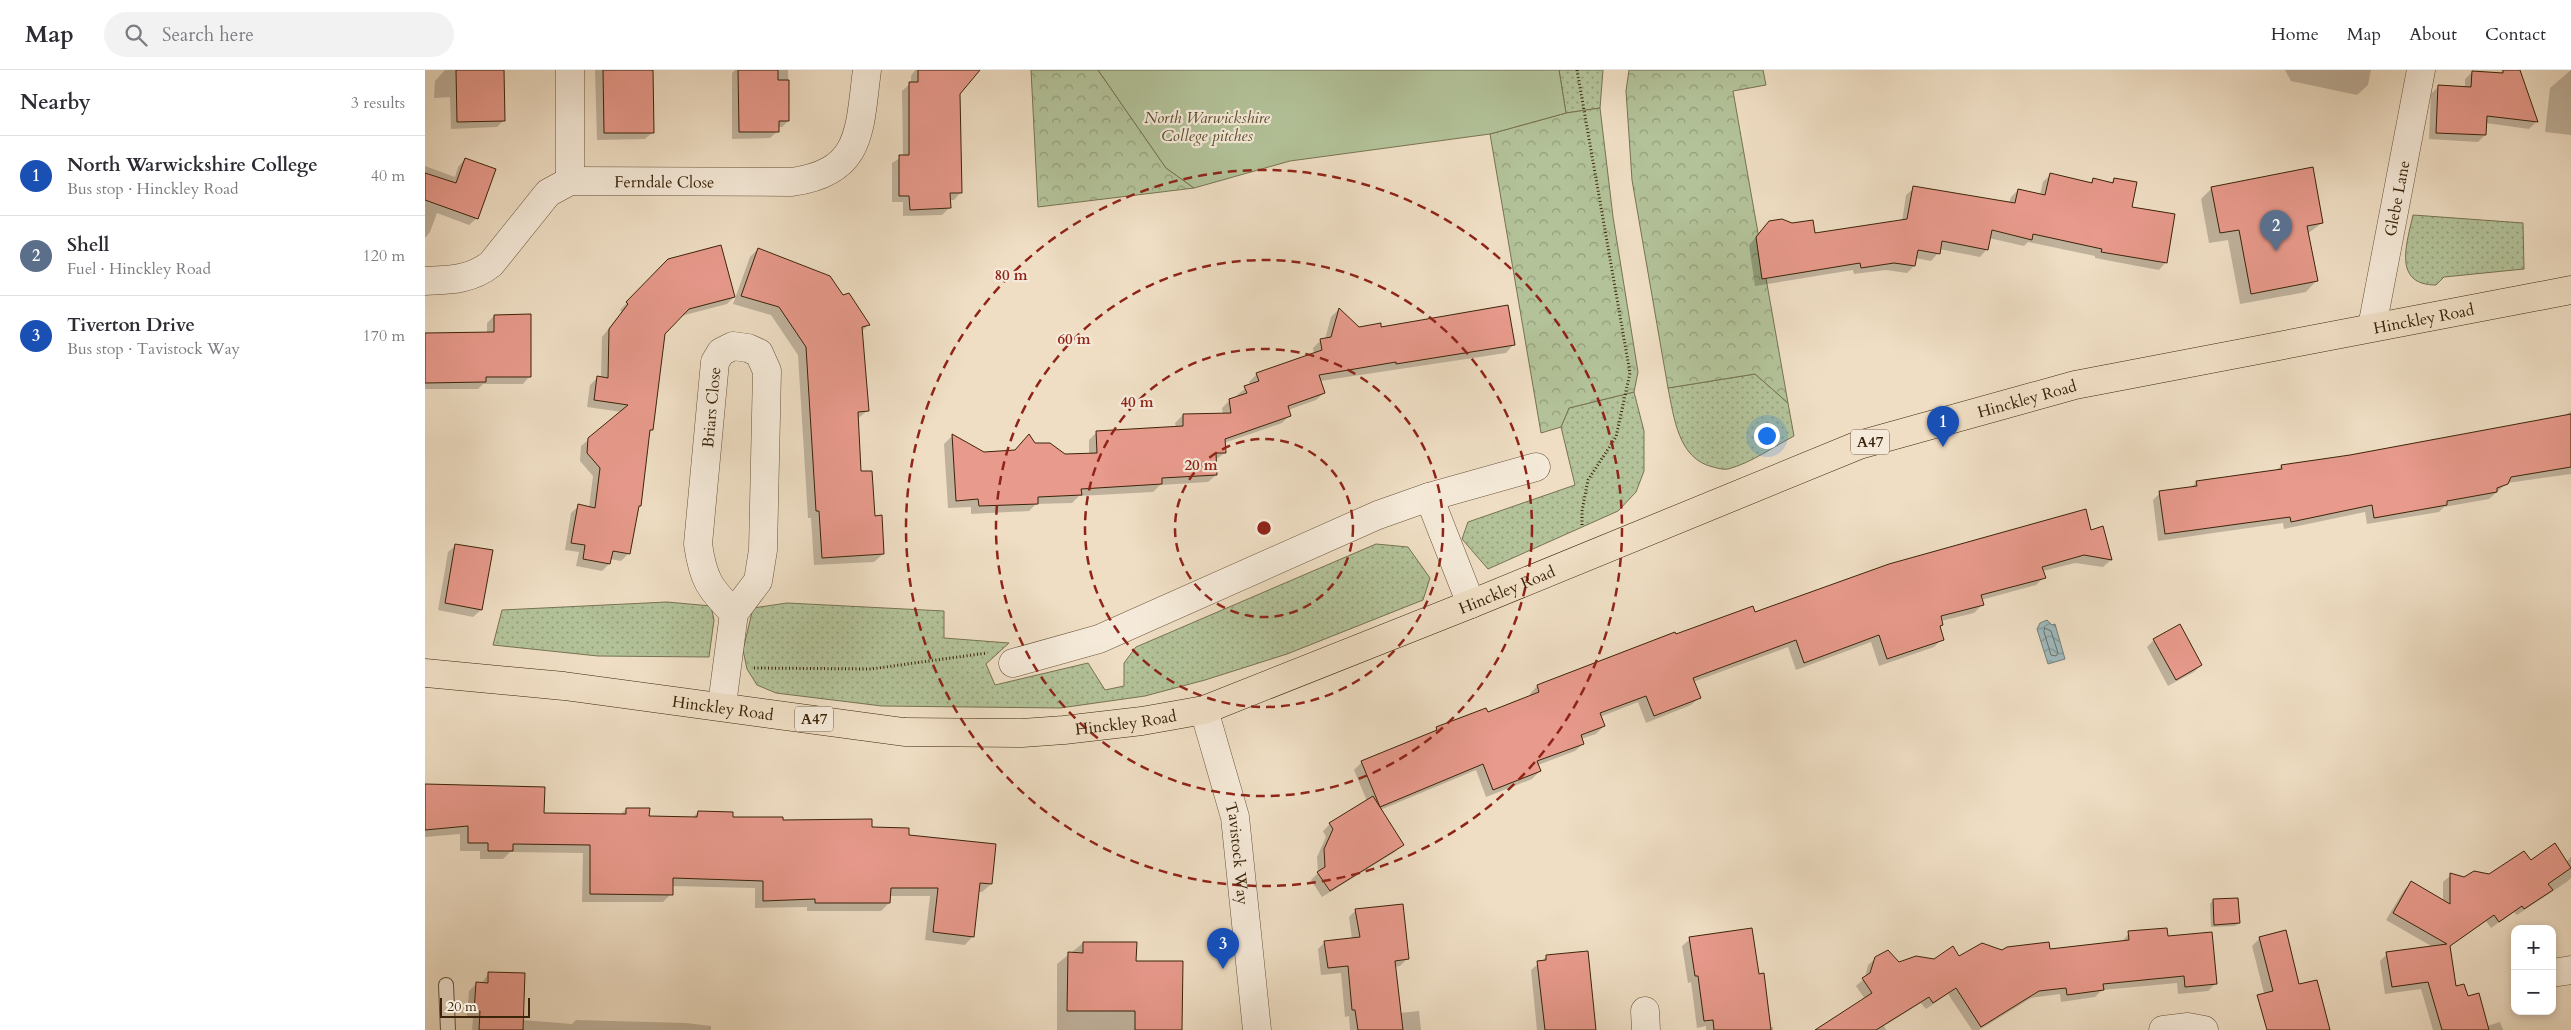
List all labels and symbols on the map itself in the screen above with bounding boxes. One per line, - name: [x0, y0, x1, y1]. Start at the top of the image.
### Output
- park label: North Warwickshire College pitches: [1144, 107, 1271, 147]
- street label: Glebe Lane: [2379, 159, 2416, 238]
- street label: Ferndale Close: [614, 171, 714, 194]
- pin: 2: [2260, 210, 2292, 251]
- text: 80 m: [994, 265, 1028, 285]
- street label: Hinckley Road: [2372, 299, 2476, 340]
- text: 60 m: [1057, 329, 1091, 349]
- street label: Briars Close: [697, 366, 726, 449]
- street label: Hinckley Road: [1975, 375, 2080, 424]
- text: 40 m: [1120, 392, 1154, 412]
- pin: 1: [1927, 406, 1959, 447]
- your location: [1754, 423, 1780, 449]
- road number: A47: [1851, 430, 1889, 454]
- text: 20 m: [1184, 455, 1218, 475]
- centre of rings: [1255, 519, 1273, 537]
- street label: Hinckley Road: [1456, 561, 1559, 620]
- street label: Hinckley Road: [671, 691, 775, 726]
- street label: Hinckley Road: [1074, 705, 1179, 741]
- road number: A47: [795, 706, 833, 732]
- street label: Tavistock Way: [1219, 800, 1254, 907]
- pin: 3: [1207, 928, 1239, 969]
- scale bar: [440, 995, 530, 1018]

